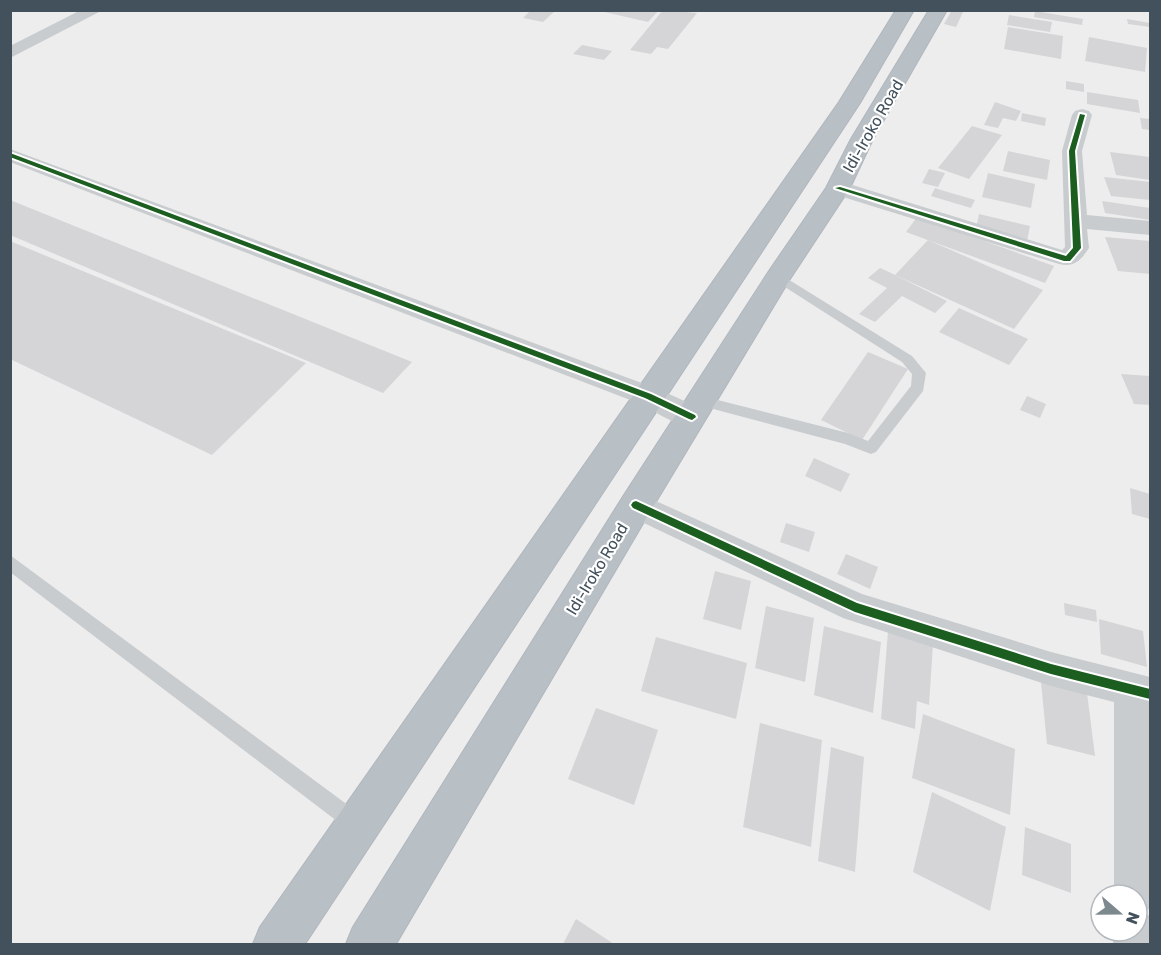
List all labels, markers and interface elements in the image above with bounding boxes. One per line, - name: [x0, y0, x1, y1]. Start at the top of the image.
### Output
- street label: Idi-Iroko Road: [839, 76, 907, 176]
- street label: Idi-Iroko Road: [562, 520, 632, 618]
- north arrow: [1089, 883, 1149, 943]
- text: N: [1122, 909, 1144, 927]

